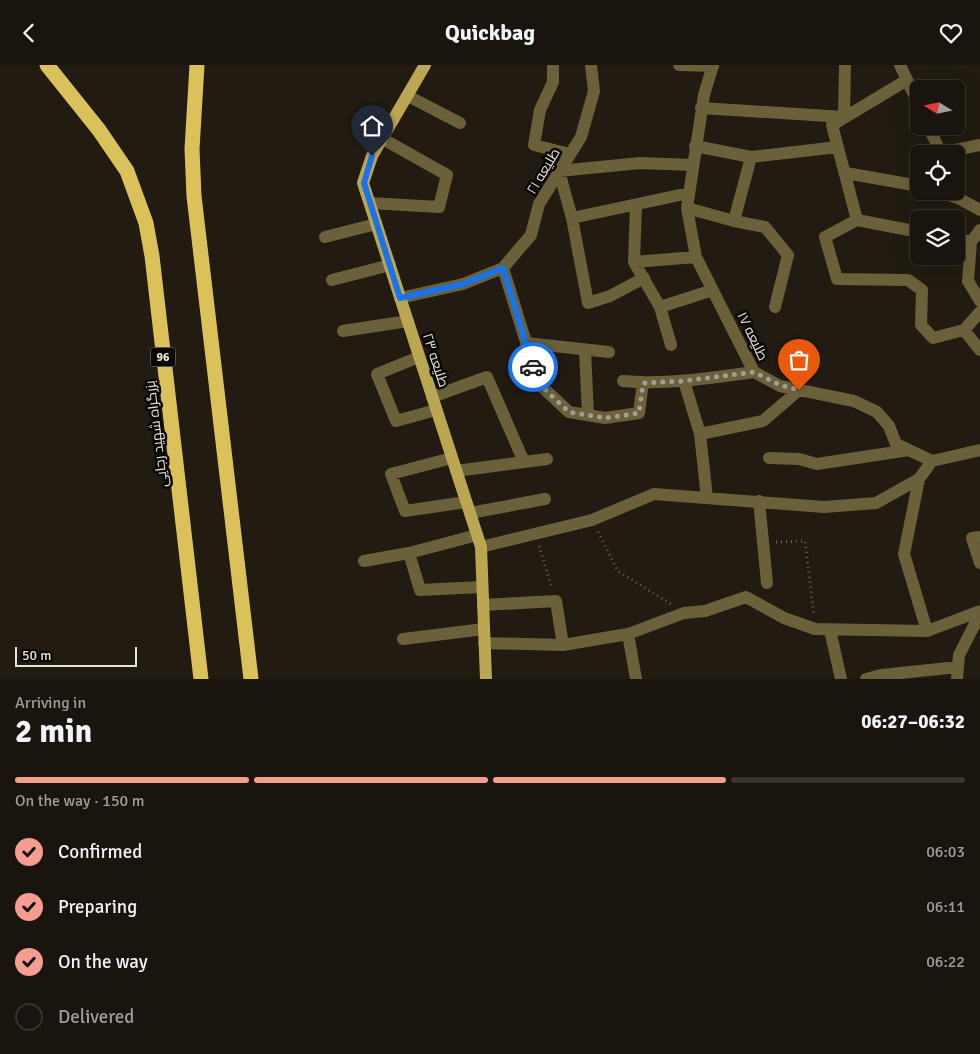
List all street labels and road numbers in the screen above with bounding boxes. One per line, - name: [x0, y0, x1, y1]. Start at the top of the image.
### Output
- street label: طلیعه ۲۱: [523, 145, 564, 197]
- street label: طلیعه ۱۷: [734, 309, 772, 363]
- street label: طلیعه ۲۳: [419, 331, 452, 389]
- road number: 96: [150, 347, 176, 367]
- street label: بزرگراه شهید رجایی: [142, 380, 171, 488]

